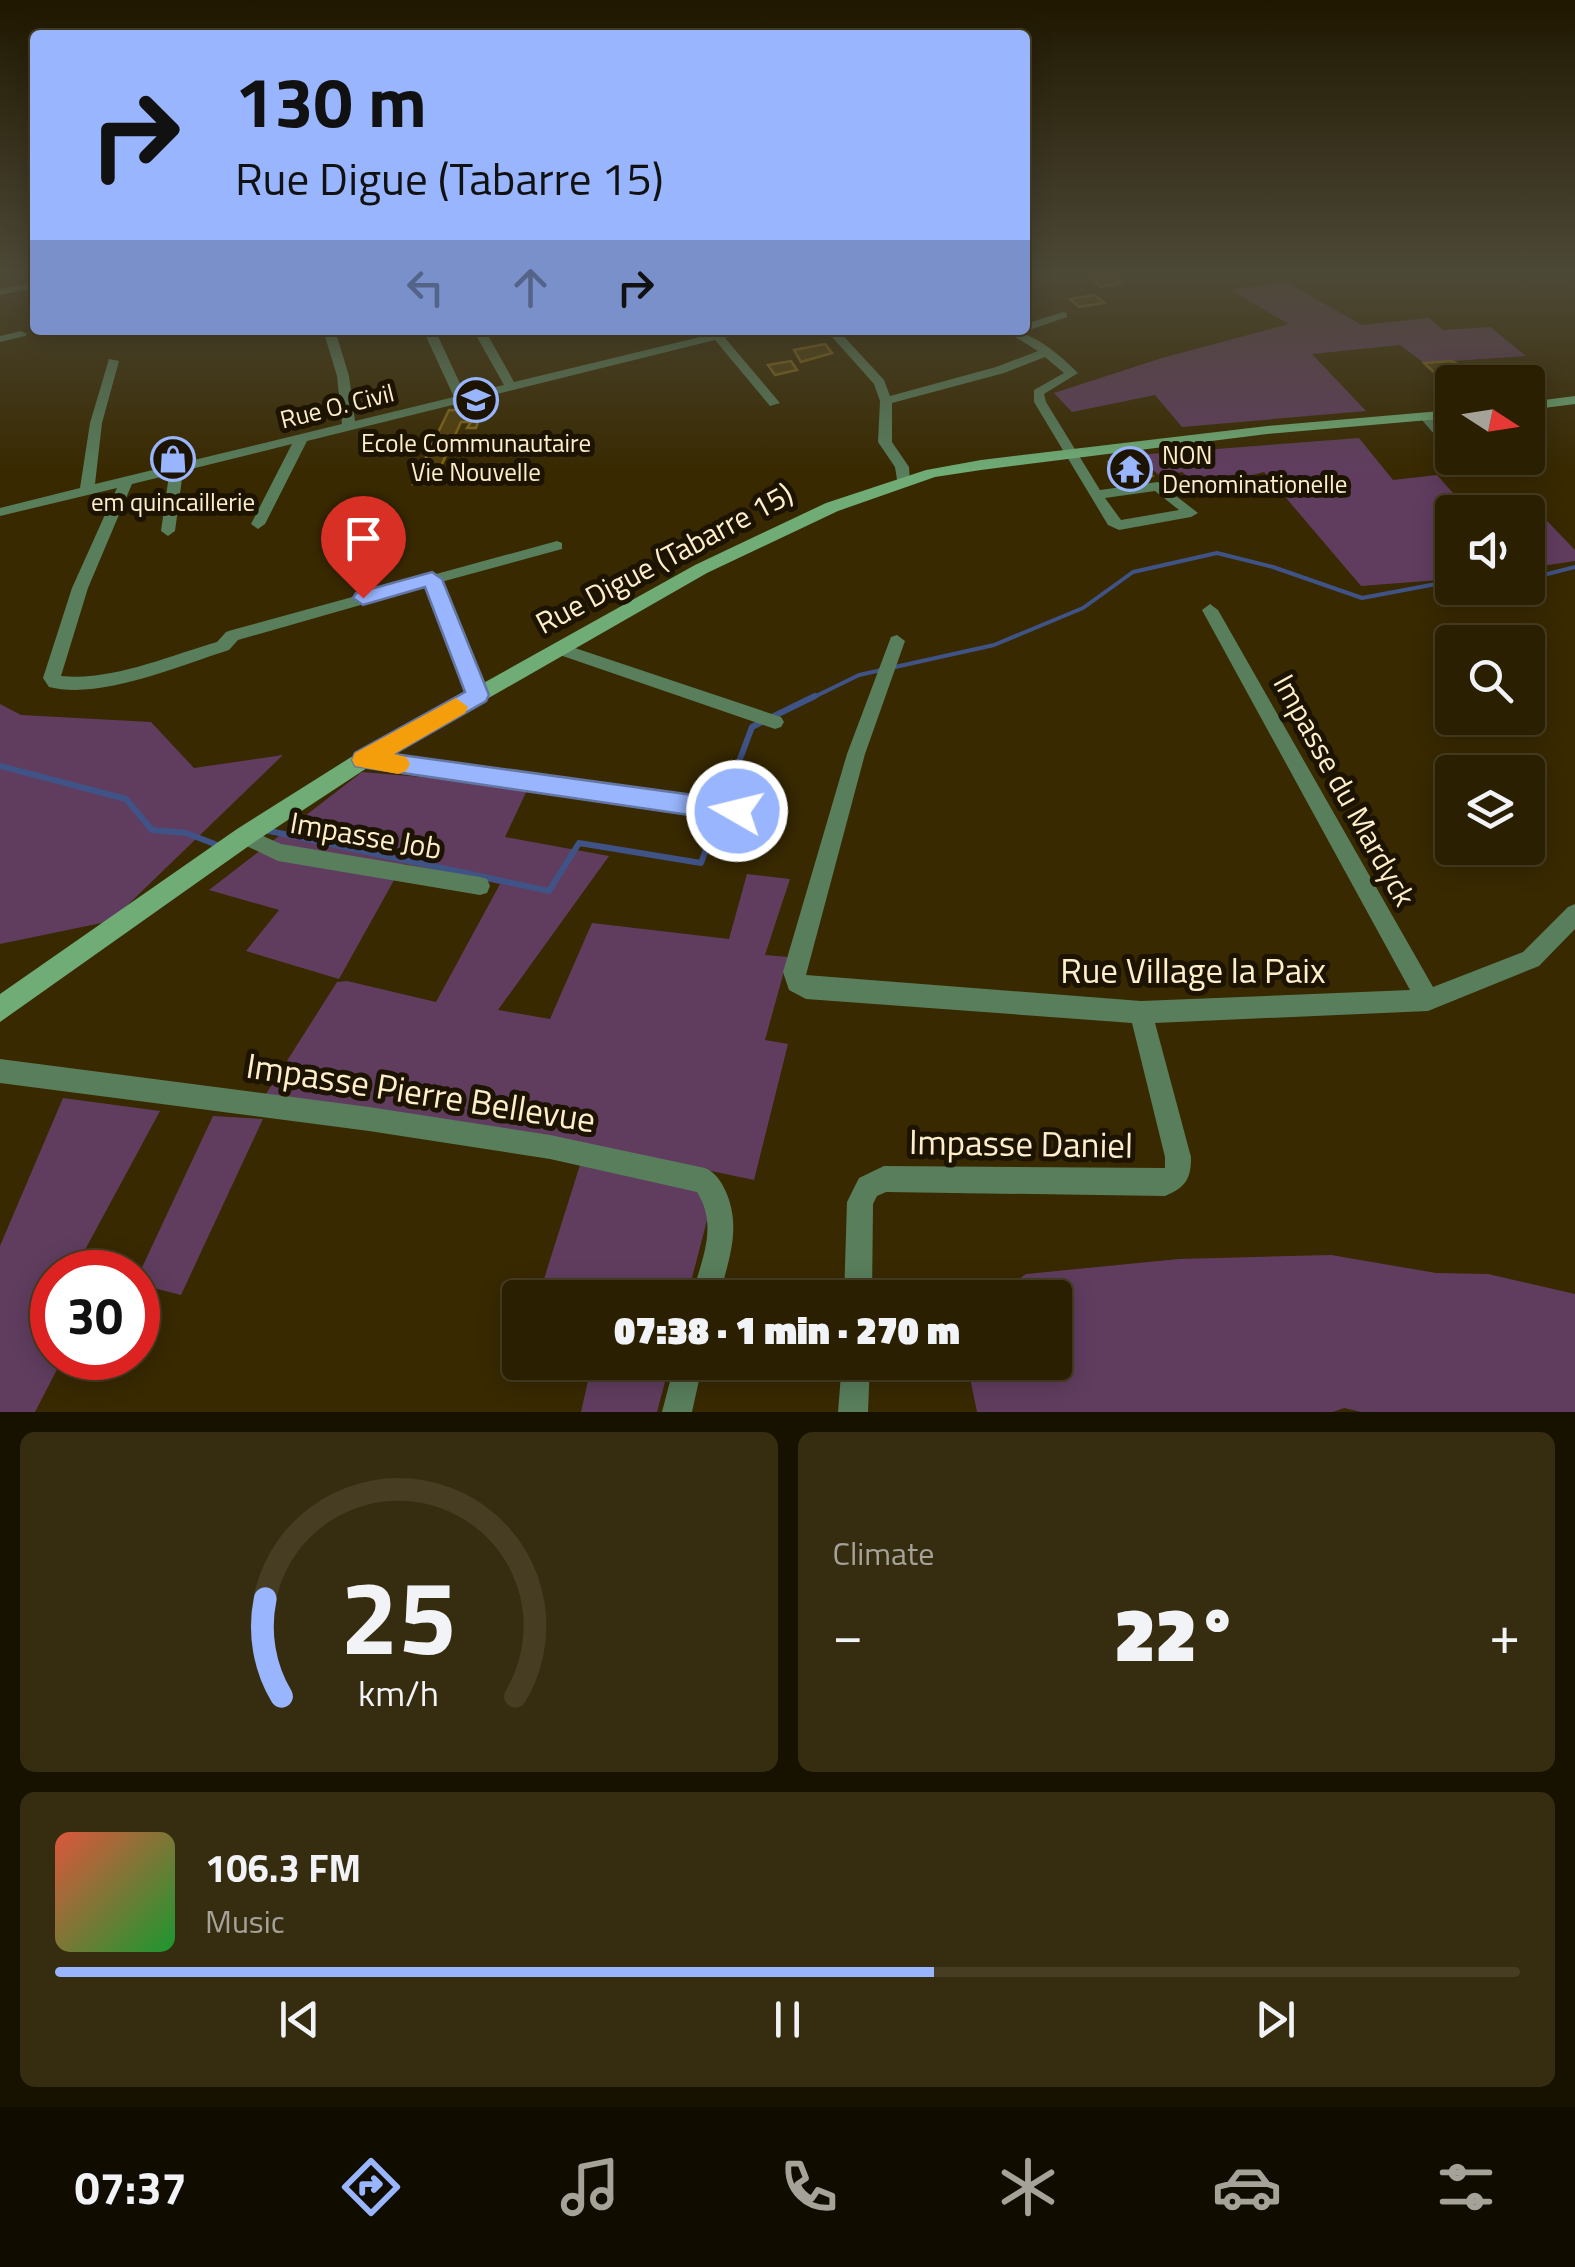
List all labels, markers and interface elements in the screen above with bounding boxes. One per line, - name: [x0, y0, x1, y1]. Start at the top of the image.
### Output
- text: 130 m: [235, 48, 427, 154]
- icon: right: [70, 70, 200, 200]
- text: Rue Digue (Tabarre 15): [235, 144, 664, 212]
- icon: left: [398, 260, 453, 315]
- icon: ahead: [503, 260, 558, 315]
- icon: right: [608, 260, 663, 315]
- north arrow: [1435, 365, 1545, 475]
- map controls: [1435, 365, 1545, 865]
- street label: Rue O. Civil: [276, 374, 398, 438]
- school or university icon: Ecole Communautaire Vie Nouvelle: [453, 377, 499, 423]
- place label: Ecole Communautaire Vie Nouvelle: [361, 424, 591, 491]
- shop icon: em quincaillerie: [150, 436, 196, 482]
- place label: NON Denominationelle: [1162, 436, 1347, 503]
- temple icon: NON Denominationelle: [1107, 446, 1153, 492]
- street label: Rue Digue (Tabarre 15): [527, 471, 801, 645]
- place label: em quincaillerie: [91, 483, 255, 521]
- button: sound: [1435, 495, 1545, 605]
- pin: [321, 496, 406, 599]
- icon: arrive: [336, 511, 391, 566]
- button: search: [1435, 625, 1545, 735]
- street label: Impasse du Mardyck: [1262, 666, 1428, 914]
- button: layers: [1435, 755, 1545, 865]
- position arrow: [685, 759, 789, 863]
- street label: Impasse Job: [287, 799, 445, 871]
- street label: Rue Village la Paix: [1060, 943, 1326, 997]
- street label: Impasse Pierre Bellevue: [242, 1038, 600, 1146]
- street label: Impasse Daniel: [908, 1114, 1134, 1172]
- speed limit sign: 30: [30, 1250, 160, 1380]
- text: 07:38 · 1 min · 270 m: [614, 1301, 960, 1359]
- text: Climate: [833, 1529, 934, 1577]
- text: 25: [341, 1536, 457, 1694]
- text: 22°: [1114, 1576, 1238, 1690]
- text: −: [833, 1592, 863, 1675]
- text: +: [1489, 1592, 1520, 1675]
- text: km/h: [358, 1665, 439, 1720]
- text: 106.3 FM: [205, 1839, 361, 1897]
- text: Music: [205, 1897, 285, 1945]
- icon: previous: [272, 1992, 327, 2047]
- icon: pause: [760, 1992, 815, 2047]
- icon: next: [1248, 1992, 1303, 2047]
- icon: directions: [336, 2152, 406, 2222]
- icon: music: [555, 2152, 625, 2222]
- icon: phone: [774, 2152, 844, 2222]
- icon: climate: [993, 2152, 1063, 2222]
- icon: car: [1212, 2152, 1282, 2222]
- icon: filters: [1431, 2152, 1501, 2222]
- text: 07:37: [74, 2153, 187, 2221]

